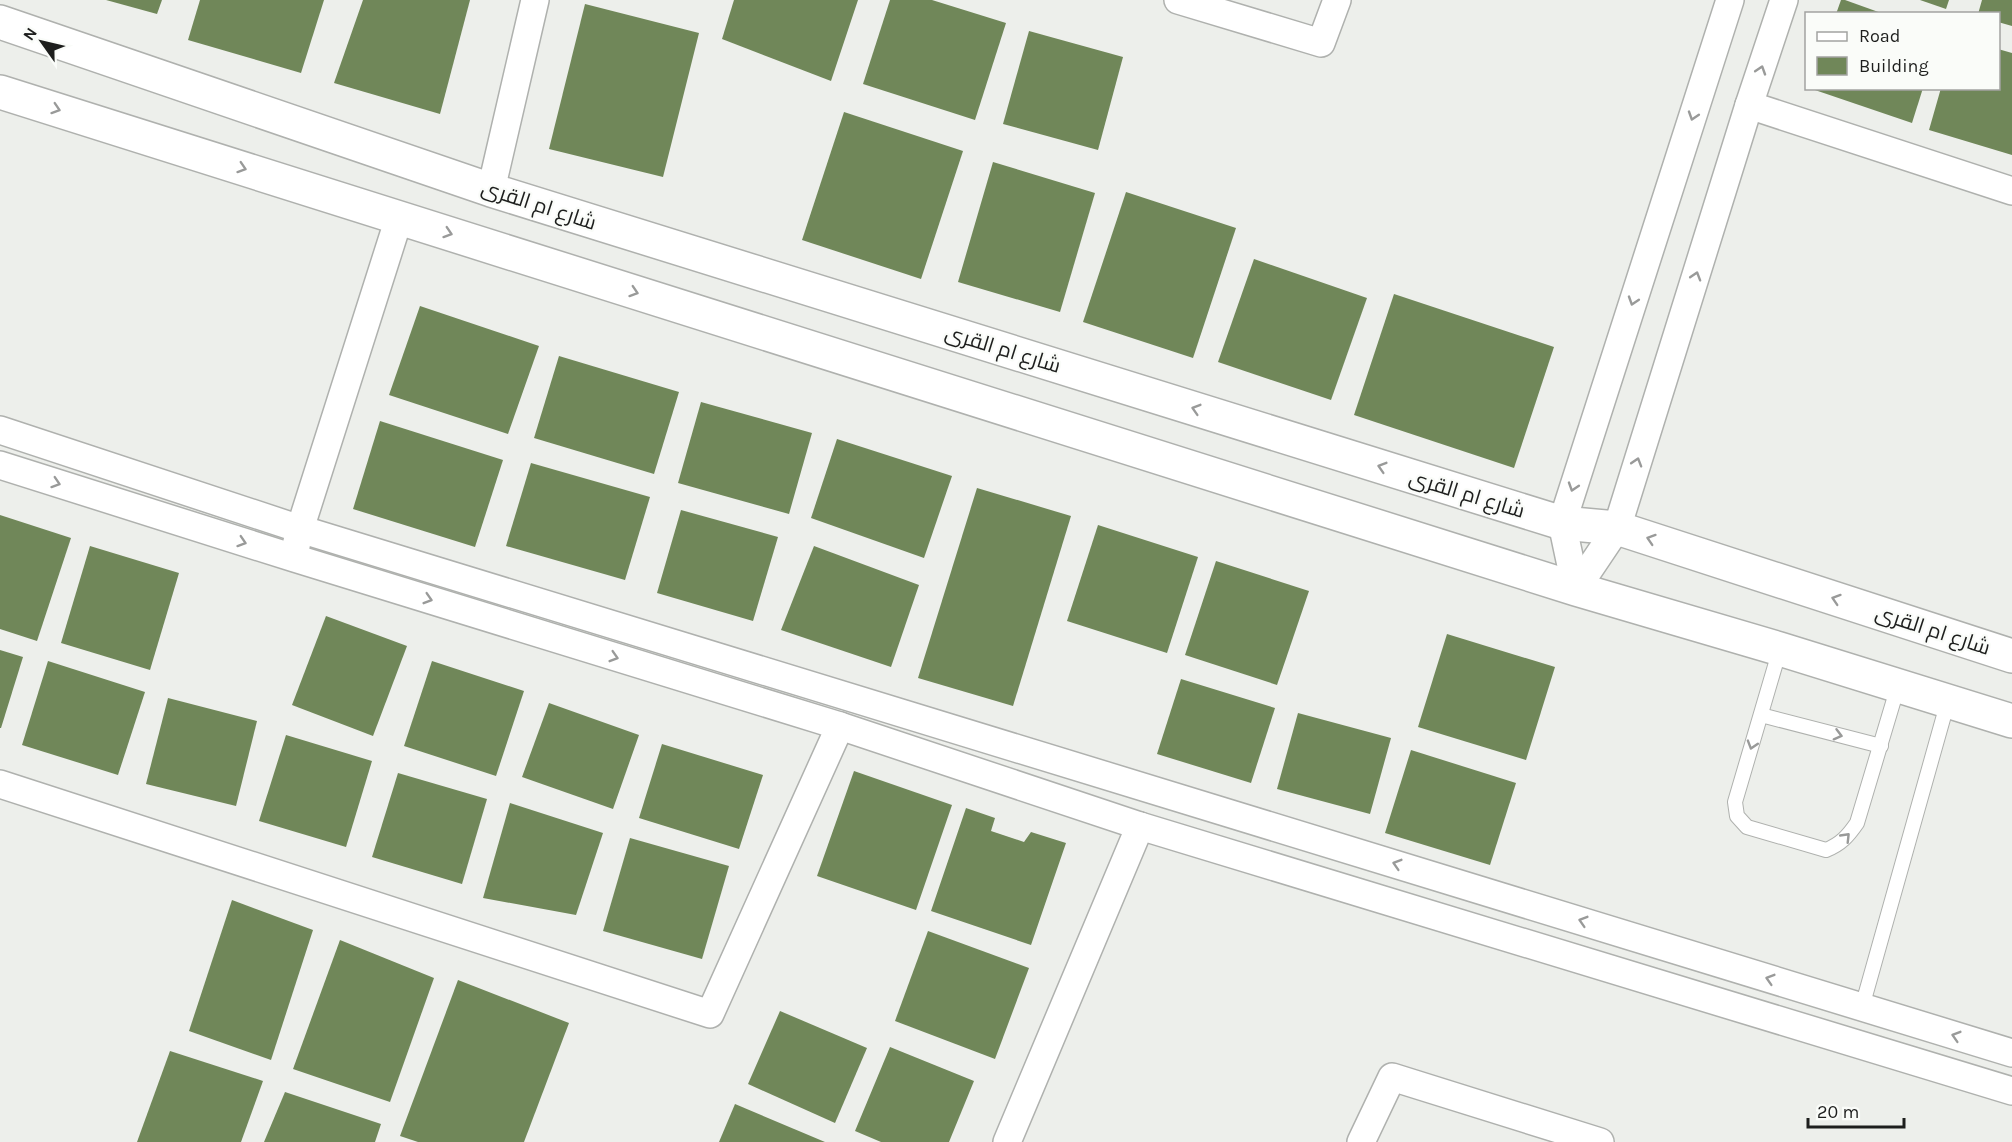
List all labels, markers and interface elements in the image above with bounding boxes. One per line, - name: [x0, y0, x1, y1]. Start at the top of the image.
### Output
- north arrow: [12, 12, 72, 72]
- legend: [1805, 12, 2000, 90]
- text: N: [19, 24, 41, 44]
- text: Road: [1859, 25, 1900, 47]
- text: Building: [1859, 55, 1929, 77]
- one-way arrow: [1754, 65, 1766, 76]
- one-way arrow: [50, 102, 61, 114]
- one-way arrow: [1688, 110, 1700, 121]
- one-way arrow: [236, 161, 247, 173]
- street label: شارع ام القرى: [478, 175, 599, 237]
- one-way arrow: [442, 226, 453, 238]
- one-way arrow: [1689, 271, 1701, 282]
- one-way arrow: [628, 285, 639, 297]
- one-way arrow: [1628, 295, 1640, 306]
- street label: شارع ام القرى: [942, 320, 1064, 380]
- one-way arrow: [1191, 404, 1202, 417]
- one-way arrow: [1630, 457, 1643, 468]
- one-way arrow: [1377, 462, 1388, 474]
- street label: شارع ام القرى: [1406, 465, 1528, 525]
- one-way arrow: [50, 476, 61, 488]
- one-way arrow: [1568, 481, 1580, 492]
- one-way arrow: [1646, 534, 1657, 547]
- one-way arrow: [236, 535, 247, 547]
- one-way arrow: [422, 592, 433, 604]
- one-way arrow: [1831, 594, 1842, 607]
- street label: شارع ام القرى: [1872, 600, 1993, 662]
- one-way arrow: [608, 650, 619, 662]
- one-way arrow: [1832, 728, 1843, 740]
- one-way arrow: [1747, 739, 1759, 750]
- one-way arrow: [1839, 833, 1850, 843]
- one-way arrow: [1392, 859, 1403, 872]
- one-way arrow: [1578, 916, 1589, 929]
- one-way arrow: [1765, 973, 1776, 986]
- one-way arrow: [1951, 1031, 1962, 1043]
- scale bar: [1808, 1091, 1904, 1129]
- text: 20 m: [1817, 1101, 1859, 1123]

